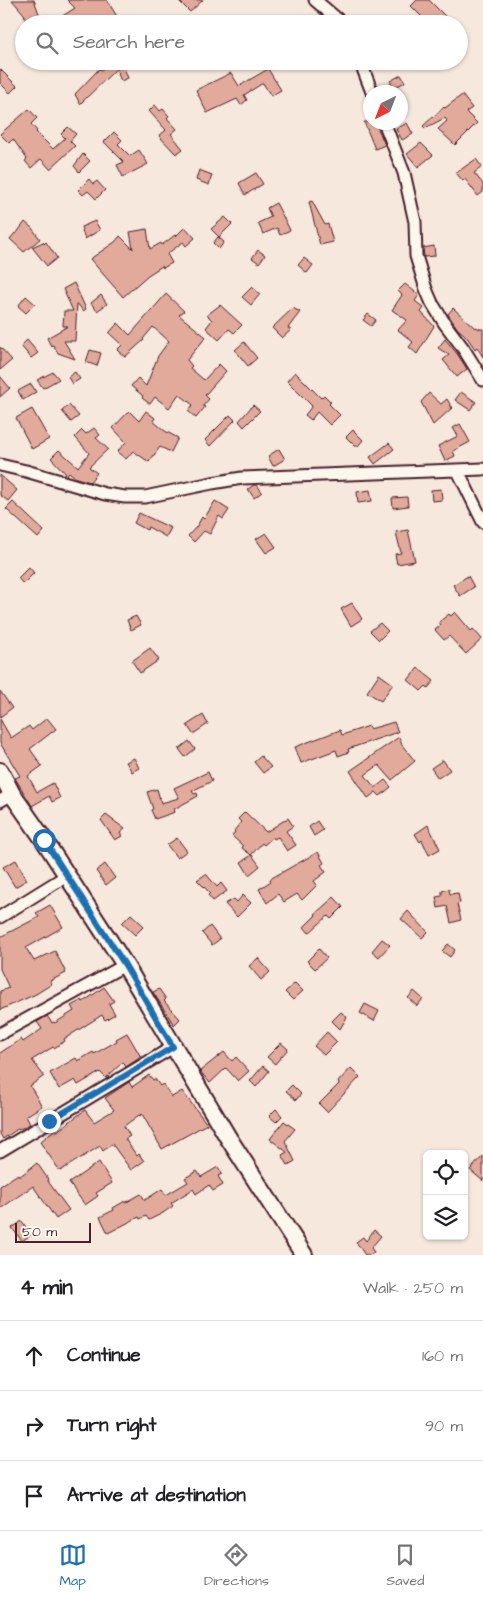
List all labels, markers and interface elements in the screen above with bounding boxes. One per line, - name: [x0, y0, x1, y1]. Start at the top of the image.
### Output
- search box: [15, 15, 468, 70]
- icon: search: [33, 29, 61, 57]
- text: Search here: [73, 29, 185, 56]
- north arrow: [363, 85, 408, 130]
- route start: [33, 829, 56, 852]
- route end: [38, 1110, 61, 1133]
- map controls: [423, 1150, 468, 1240]
- button: locate: [423, 1150, 468, 1195]
- button: layers: [423, 1195, 468, 1240]
- scale bar: [15, 1220, 91, 1243]
- text: 50 m: [22, 1222, 57, 1242]
- text: 4 min: [20, 1273, 73, 1302]
- text: Walk · 250 m: [363, 1277, 463, 1299]
- icon: ahead: [20, 1342, 48, 1370]
- text: Continue: [67, 1342, 141, 1369]
- text: 160 m: [422, 1345, 463, 1367]
- icon: right: [20, 1412, 48, 1440]
- text: Turn right: [67, 1412, 156, 1439]
- text: 90 m: [425, 1415, 463, 1437]
- icon: arrive: [20, 1482, 48, 1510]
- text: Arrive at destination: [67, 1482, 246, 1509]
- tab: Map: [59, 1541, 87, 1591]
- tab: Directions: [204, 1541, 269, 1591]
- tab: Saved: [386, 1541, 424, 1591]

